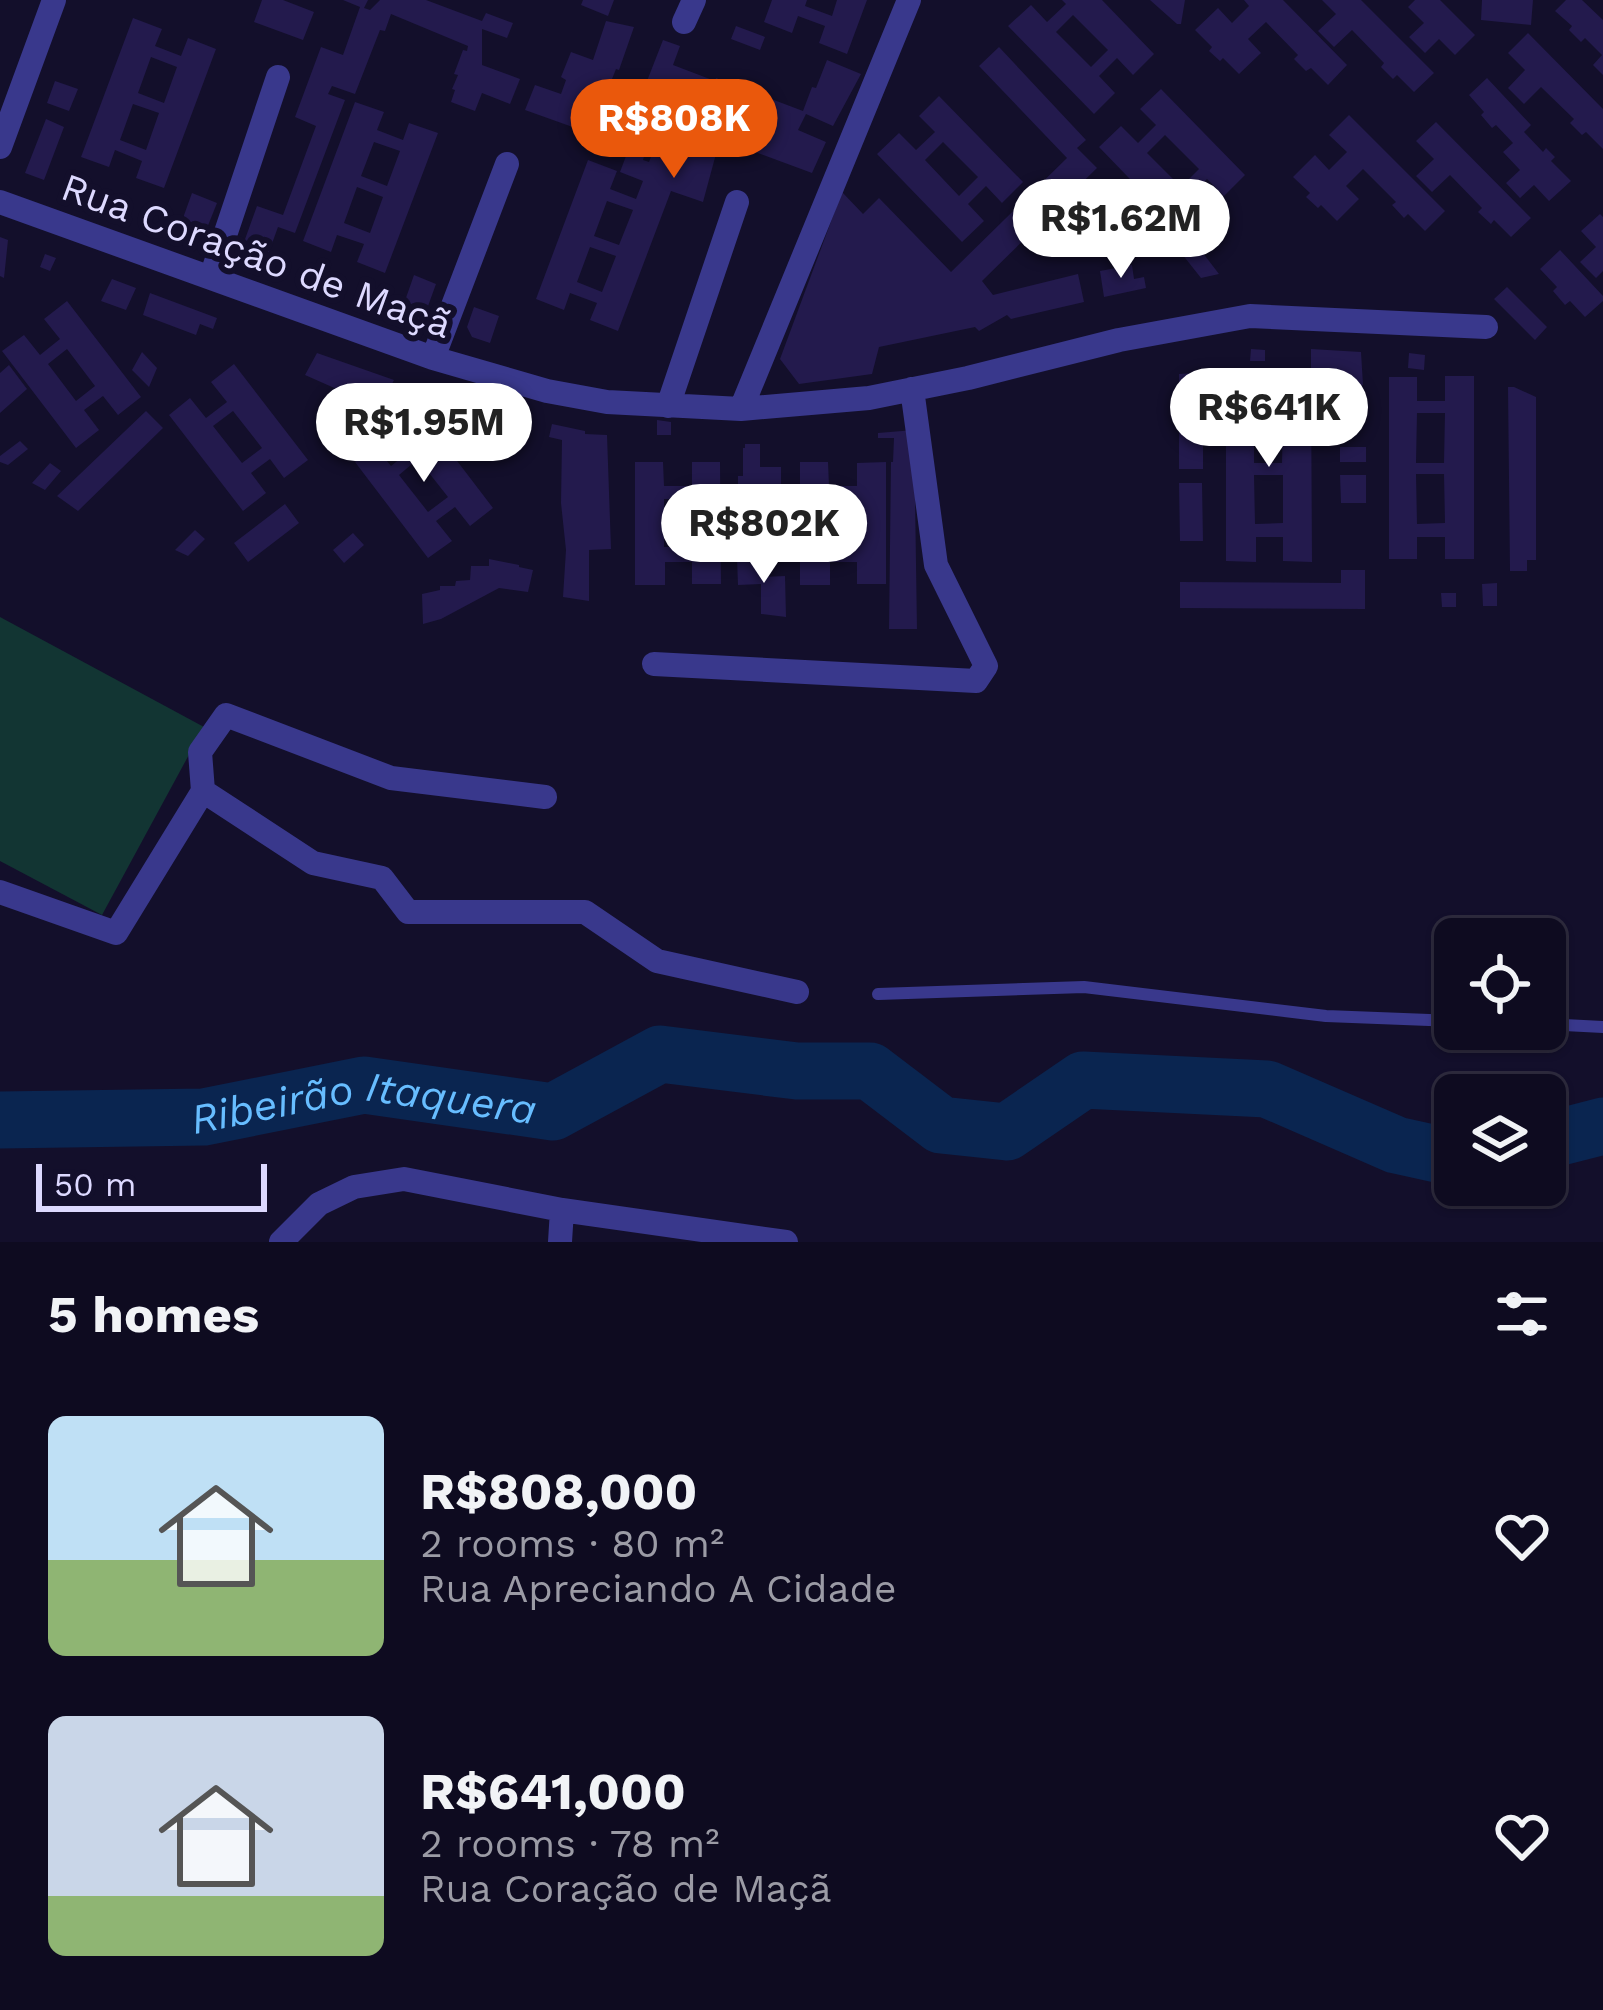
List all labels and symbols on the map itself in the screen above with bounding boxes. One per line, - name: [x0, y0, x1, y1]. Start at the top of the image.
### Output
- pin: R$808K: [576, 79, 772, 181]
- street label: Rua Coração de Maçã: [56, 164, 458, 347]
- pin: R$1.62M: [1010, 179, 1232, 281]
- pin: R$641K: [1171, 368, 1367, 470]
- pin: R$1.95M: [313, 383, 535, 485]
- pin: R$802K: [666, 484, 862, 586]
- water label: Ribeirão Itaquera: [186, 1061, 540, 1144]
- scale bar: [36, 1158, 267, 1211]

